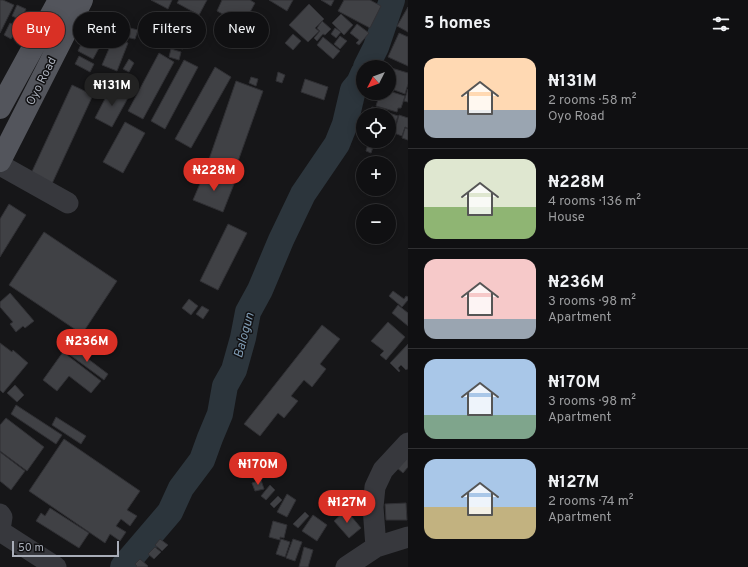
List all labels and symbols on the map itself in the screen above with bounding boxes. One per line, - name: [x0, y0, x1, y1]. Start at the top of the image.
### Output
- street label: Oyo Road: [23, 55, 61, 108]
- north arrow: [356, 60, 396, 100]
- pin: ₦131M: [84, 73, 140, 107]
- pin: ₦228M: [186, 158, 242, 192]
- water label: Balogun: [231, 311, 259, 360]
- pin: ₦236M: [59, 329, 115, 363]
- pin: ₦170M: [230, 452, 286, 486]
- pin: ₦127M: [319, 490, 375, 524]
- scale bar: [12, 539, 119, 558]

